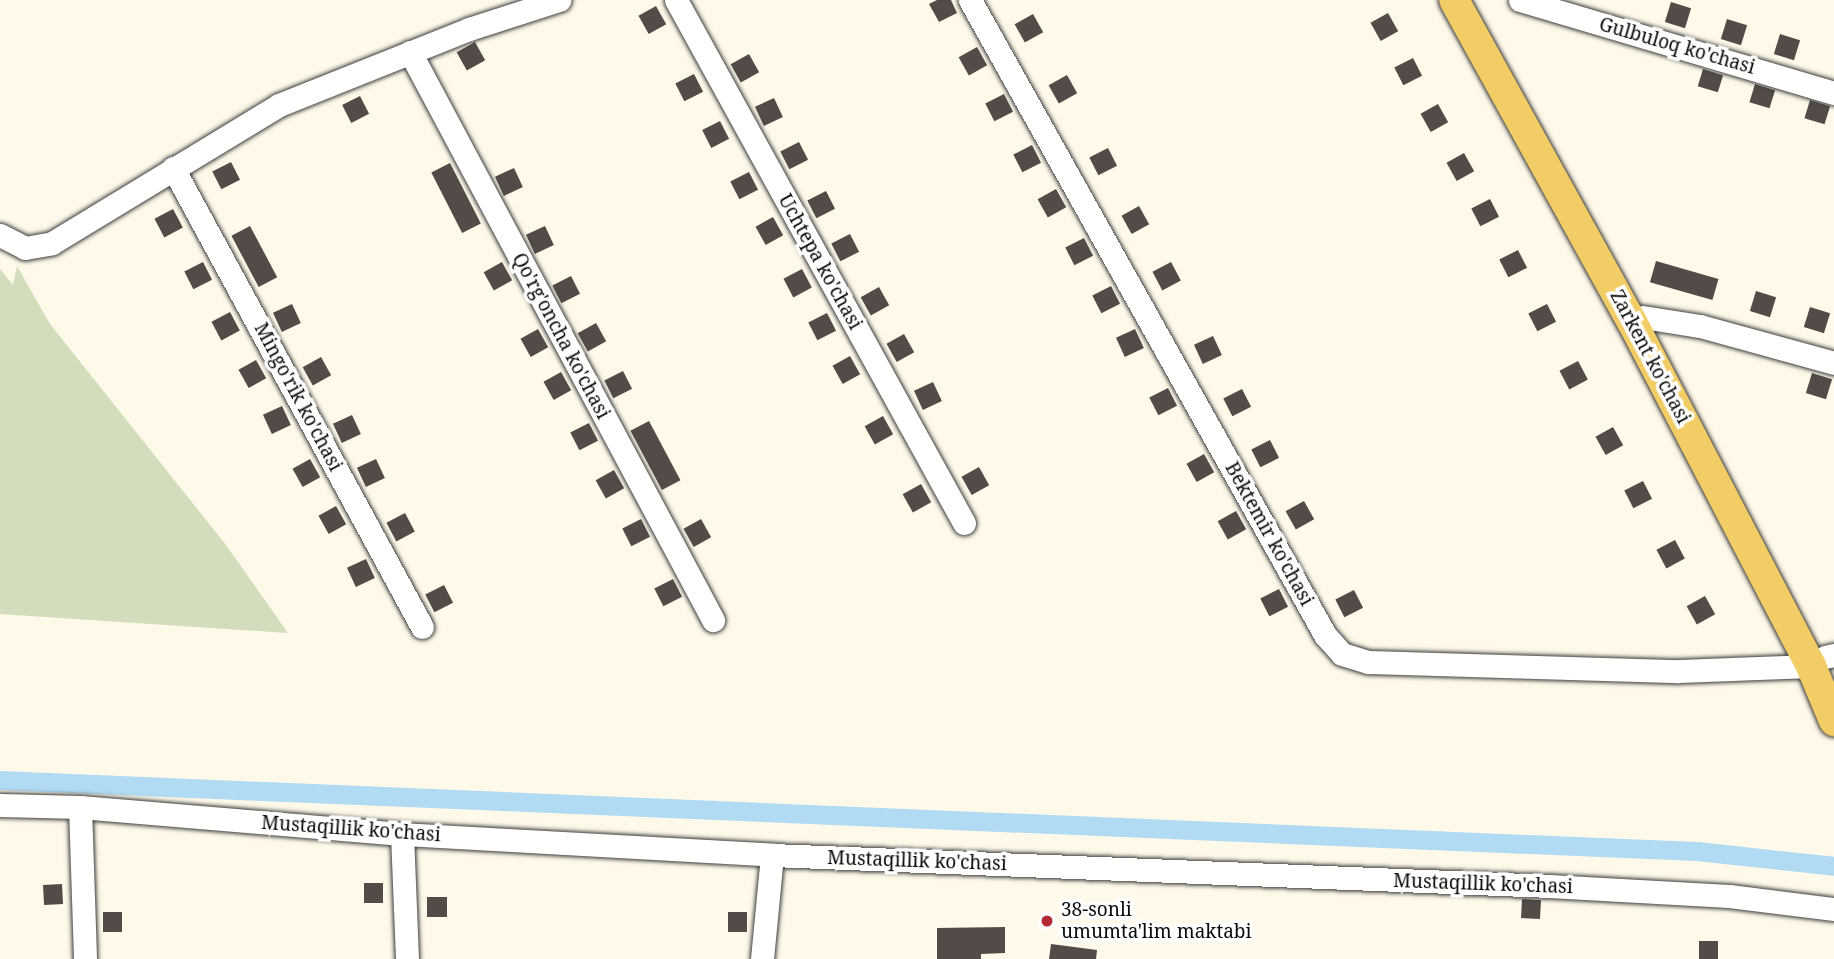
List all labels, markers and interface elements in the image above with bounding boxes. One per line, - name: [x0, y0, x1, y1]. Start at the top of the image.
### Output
- street label: Gulbuloq ko'chasi: [1596, 13, 1758, 79]
- street label: Uchtepa ko'chasi: [773, 190, 867, 334]
- street label: Qo'rg'oncha ko'chasi: [508, 249, 614, 423]
- street label: Zarkent ko'chasi: [1605, 286, 1695, 428]
- street label: Mingo'rik ko'chasi: [249, 319, 347, 475]
- street label: Bektemir ko'chasi: [1220, 458, 1318, 610]
- street label: Mustaqillik ko'chasi: [261, 811, 441, 847]
- street label: Mustaqillik ko'chasi: [827, 846, 1007, 876]
- street label: Mustaqillik ko'chasi: [1393, 869, 1573, 899]
- place label: 38-sonli umumta'lim maktabi: [1061, 899, 1252, 943]
- marker: 38-sonli umumta'lim maktabi: [1039, 913, 1055, 929]

